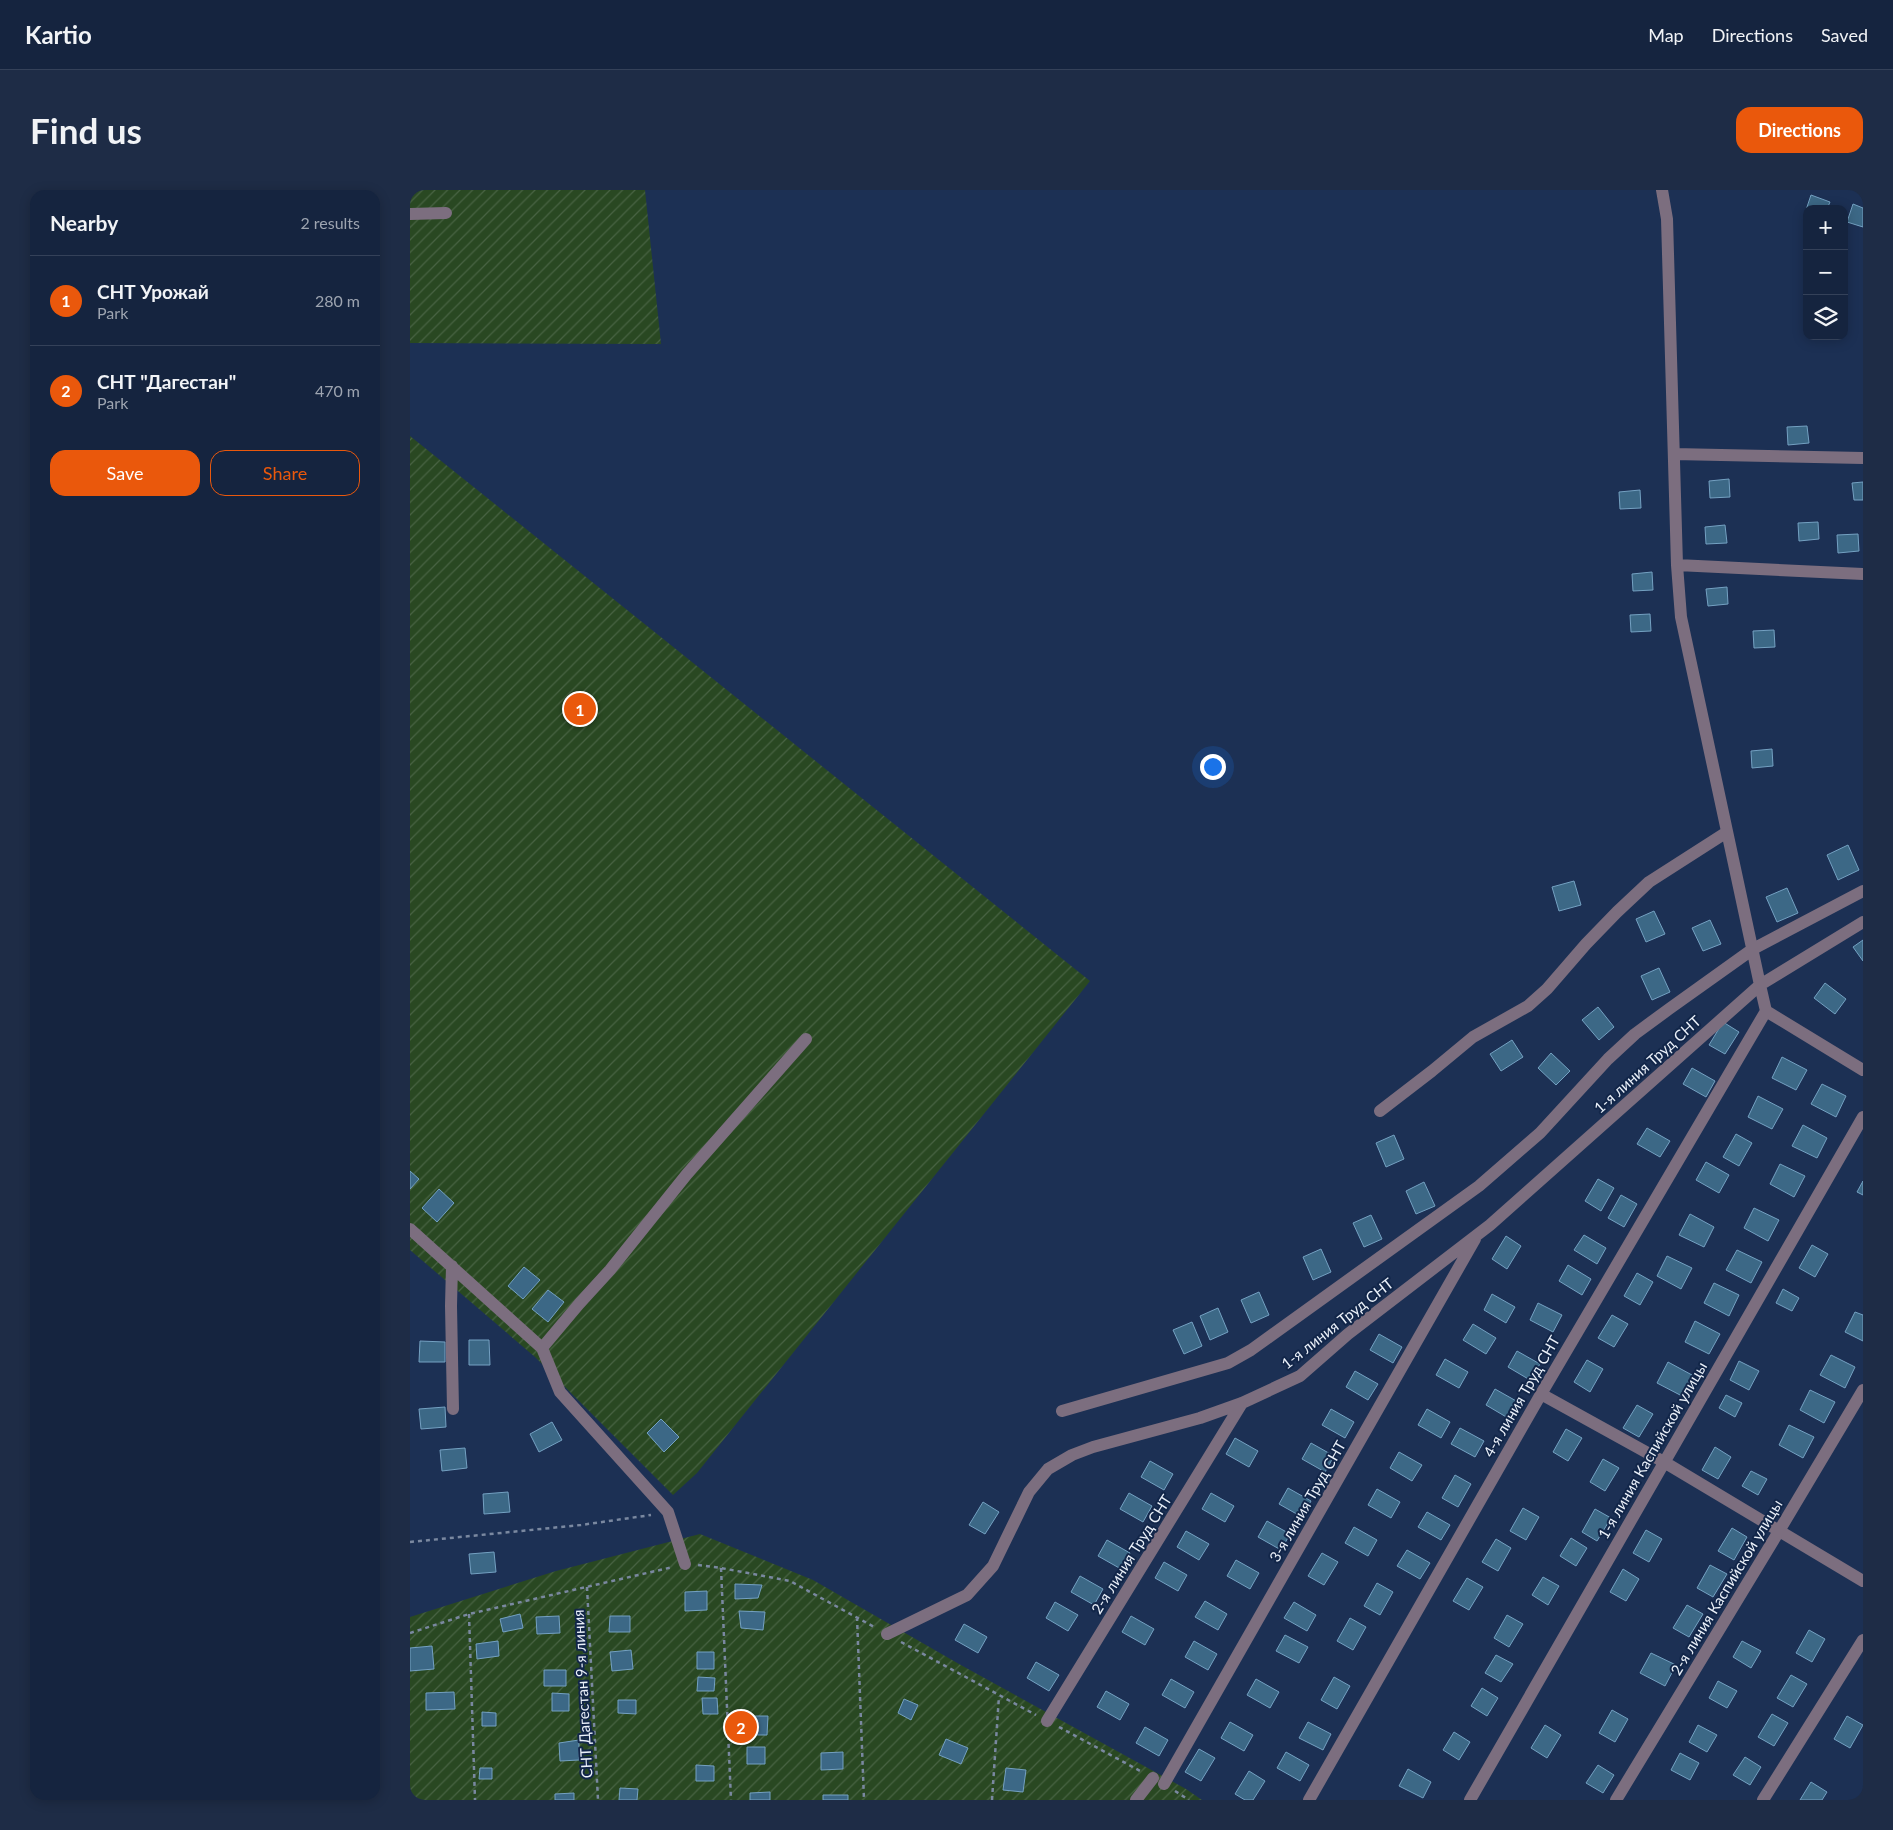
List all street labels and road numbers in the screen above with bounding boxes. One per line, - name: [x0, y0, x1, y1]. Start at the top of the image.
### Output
- street label: 1-я линия Труд СНТ: [1590, 1011, 1704, 1117]
- street label: 1-я линия Труд СНТ: [1277, 1274, 1397, 1372]
- street label: 4-я линия Труд СНТ: [1479, 1332, 1563, 1460]
- street label: 1-я линия Каспийской улицы: [1594, 1358, 1710, 1542]
- street label: 3-я линия Труд СНТ: [1265, 1437, 1349, 1565]
- street label: 2-я линия Труд СНТ: [1087, 1491, 1175, 1617]
- street label: 2-я линия Каспийской улицы: [1666, 1496, 1786, 1678]
- street label: СНТ Дагестан 9-я линия: [569, 1609, 595, 1779]

